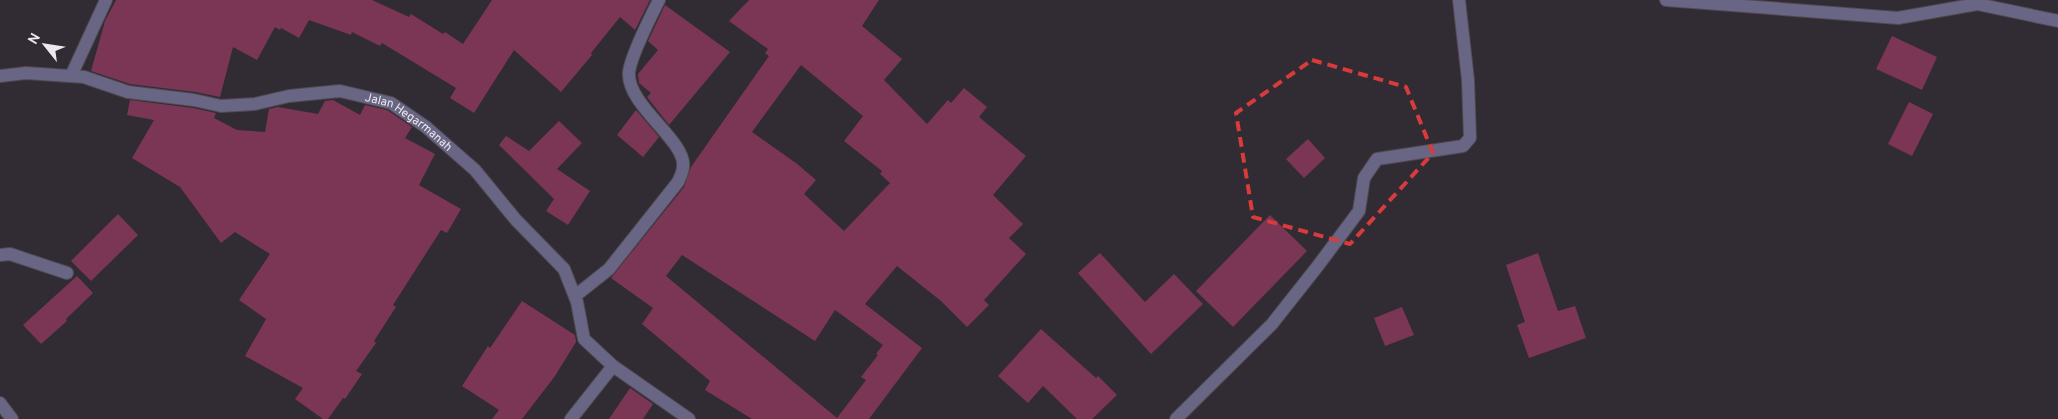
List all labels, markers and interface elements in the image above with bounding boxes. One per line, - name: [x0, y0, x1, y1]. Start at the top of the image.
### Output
- north arrow: [20, 20, 70, 70]
- text: N: [25, 31, 45, 48]
- street label: Jalan Hegarmanah: [363, 90, 455, 155]

